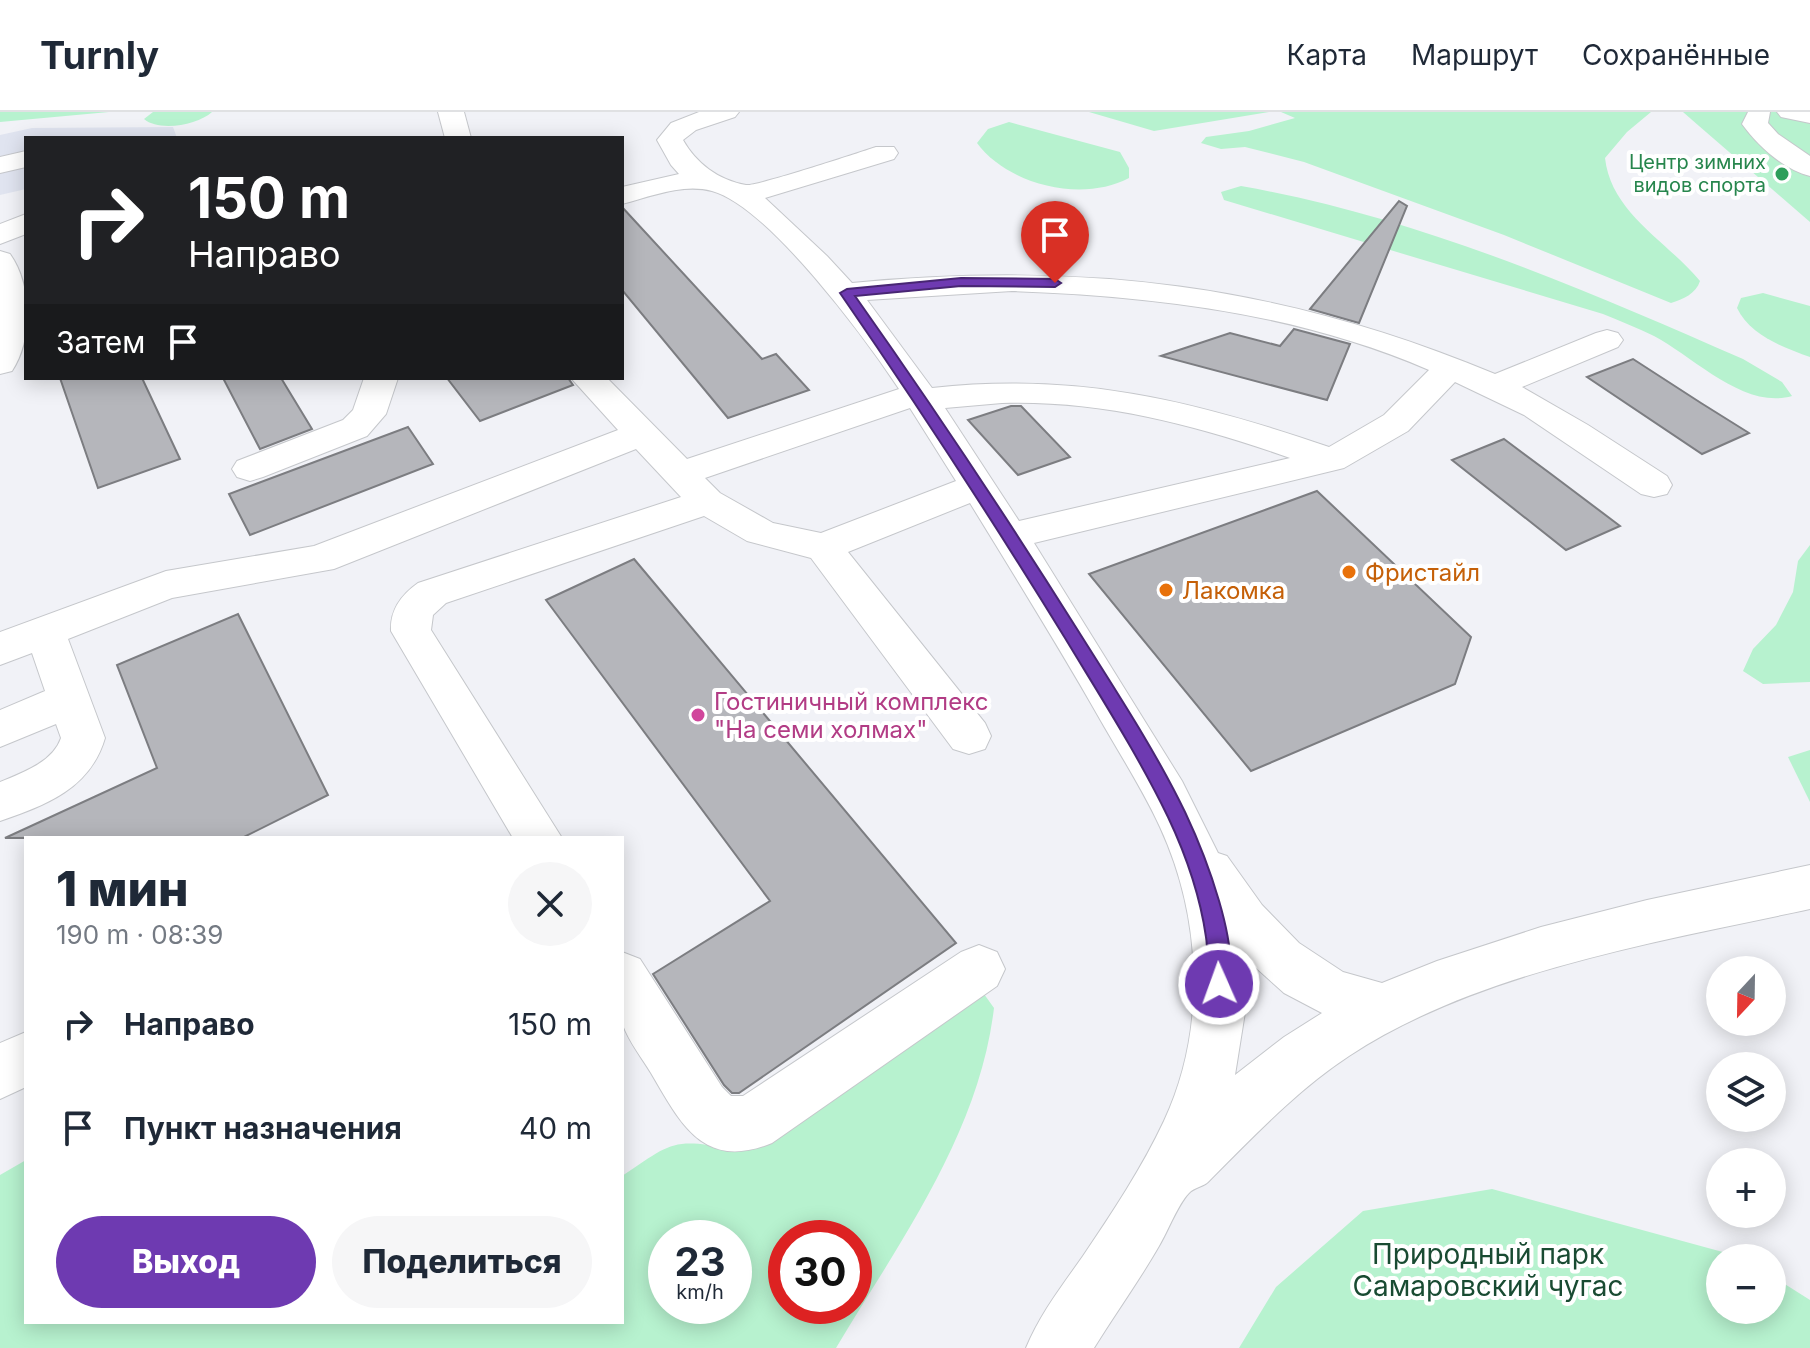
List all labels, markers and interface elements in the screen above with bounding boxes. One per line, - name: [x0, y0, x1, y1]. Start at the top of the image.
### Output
- text: Turnly: [40, 32, 159, 78]
- text: Карта: [1287, 38, 1367, 72]
- text: Маршрут: [1411, 38, 1538, 72]
- text: Сохранённые: [1582, 38, 1770, 72]
- place label: Центр зимних видов спорта: [1629, 150, 1766, 197]
- text: 150 m: [188, 164, 350, 232]
- marker: Центр зимних видов спорта: [1773, 165, 1791, 183]
- icon: right: [56, 168, 160, 272]
- pin: [1021, 201, 1089, 283]
- icon: arrive: [1033, 213, 1077, 257]
- text: Направо: [188, 232, 341, 276]
- icon: arrive: [161, 320, 205, 364]
- text: Затем: [56, 324, 145, 360]
- place label: Фристайл: [1365, 558, 1480, 587]
- marker: Фристайл: [1340, 563, 1358, 581]
- place label: Лакомка: [1182, 576, 1285, 605]
- marker: Лакомка: [1157, 581, 1175, 599]
- place label: Гостиничный комплекс "На семи холмах": [714, 687, 988, 744]
- marker: Гостиничный комплекс "На семи холмах": [689, 706, 707, 724]
- text: 1 мин: [56, 859, 188, 918]
- button: close: [508, 862, 592, 946]
- text: 190 m · 08:39: [56, 919, 223, 950]
- position arrow: [1177, 942, 1261, 1026]
- north arrow: [1706, 956, 1786, 1036]
- map controls: [1706, 956, 1786, 1324]
- icon: right: [56, 1002, 100, 1046]
- text: Направо: [124, 1006, 255, 1042]
- text: 150 m: [508, 1006, 592, 1042]
- button: layers: [1706, 1052, 1786, 1132]
- icon: arrive: [56, 1106, 100, 1150]
- text: Пункт назначения: [124, 1110, 402, 1146]
- text: 40 m: [519, 1110, 592, 1146]
- button: +: [1706, 1148, 1786, 1228]
- button: Выход: [56, 1216, 316, 1308]
- button: Поделиться: [332, 1216, 592, 1308]
- speed limit sign: 30: [768, 1220, 872, 1324]
- text: 23: [674, 1237, 726, 1286]
- park label: Природный парк Самаровский чугас: [1353, 1237, 1623, 1303]
- button: −: [1706, 1244, 1786, 1324]
- text: km/h: [676, 1280, 724, 1304]

